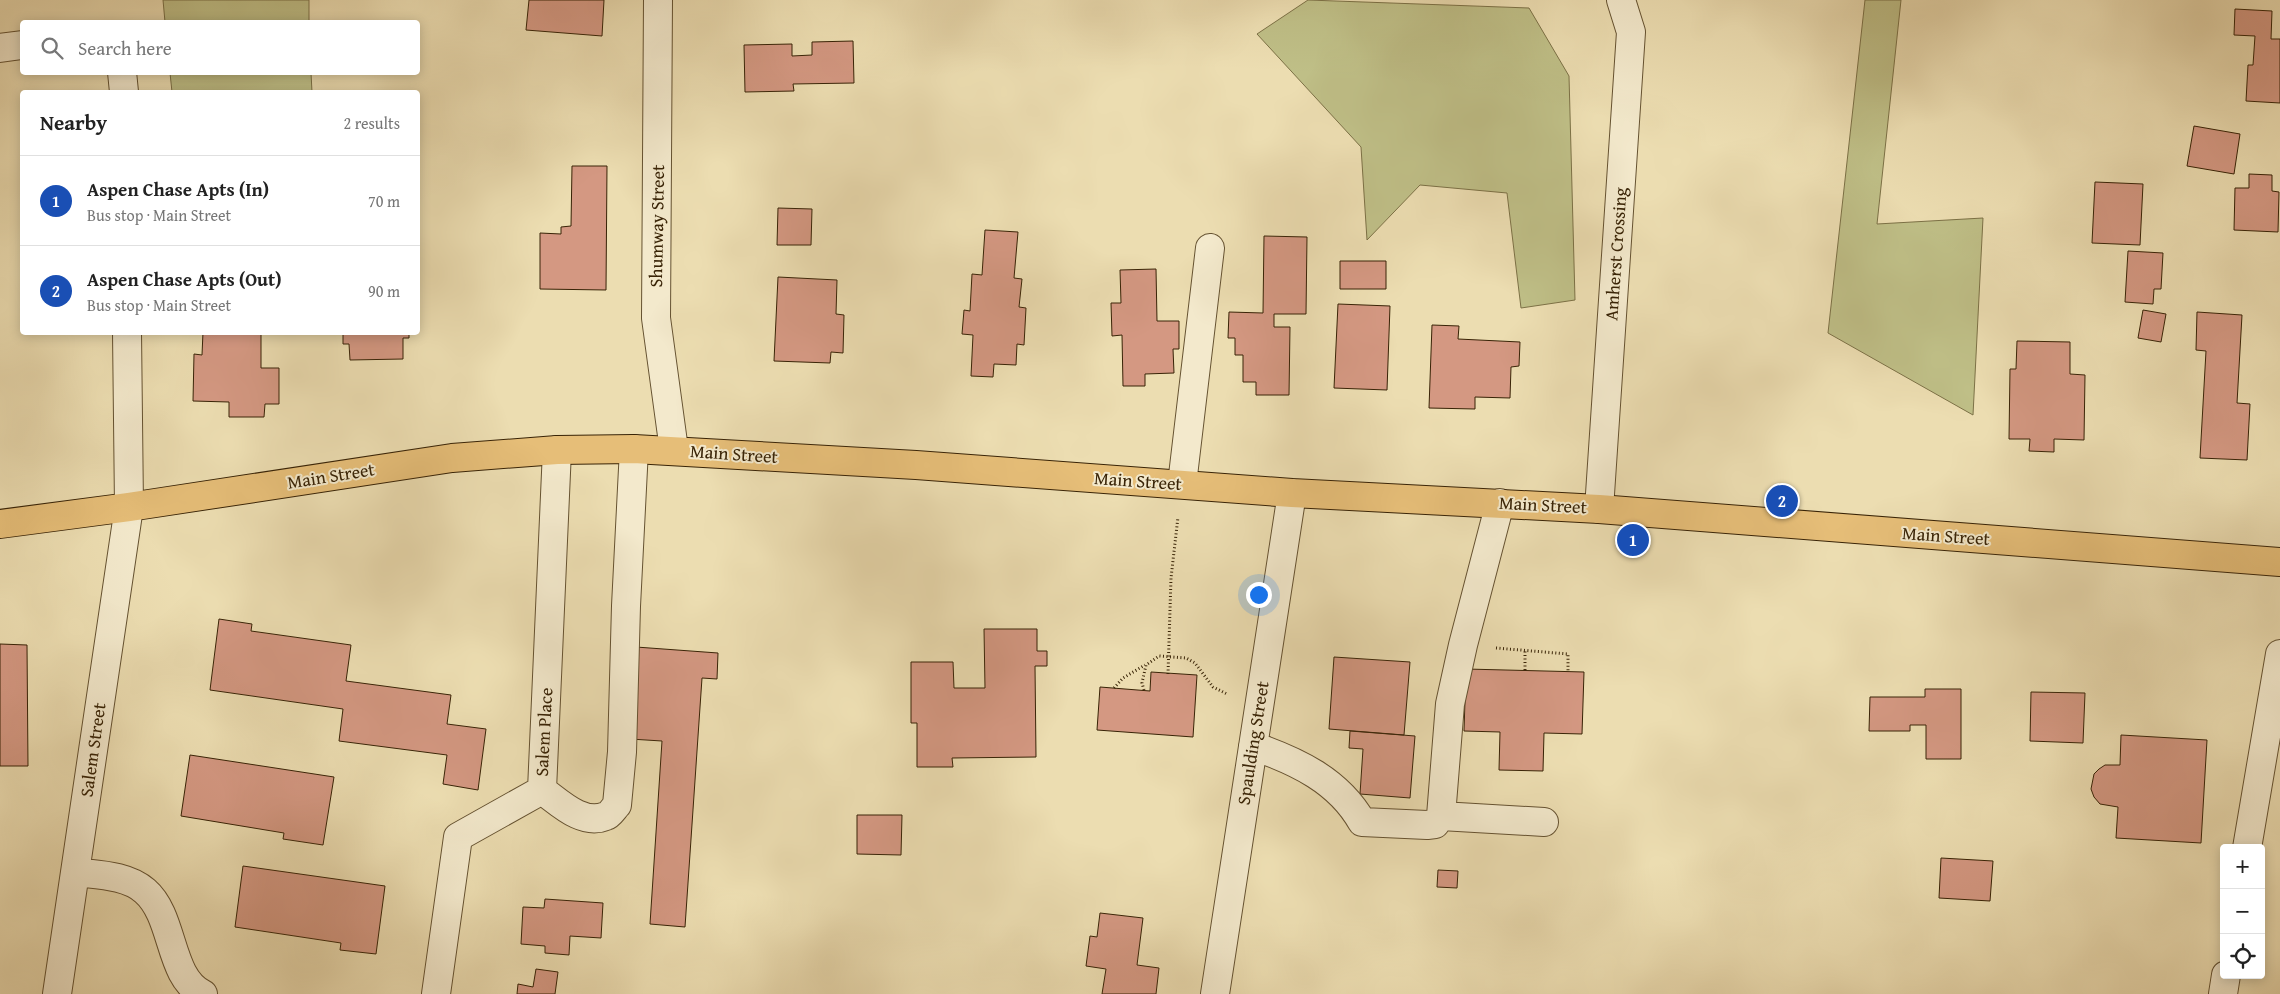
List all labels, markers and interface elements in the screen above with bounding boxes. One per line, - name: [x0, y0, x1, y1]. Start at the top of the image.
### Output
- search box: [20, 20, 420, 75]
- icon: search: [38, 34, 66, 62]
- text: Search here: [78, 34, 172, 62]
- text: Nearby: [40, 107, 107, 138]
- text: 2 results: [343, 111, 400, 135]
- street label: Shumway Street: [642, 164, 671, 288]
- text: Aspen Chase Apts (In): [87, 175, 269, 203]
- street label: Amherst Crossing: [1597, 186, 1634, 322]
- text: 1: [52, 189, 60, 213]
- text: 70 m: [368, 189, 400, 213]
- text: Bus stop · Main Street: [87, 203, 231, 227]
- text: Aspen Chase Apts (Out): [87, 265, 282, 293]
- text: 2: [52, 279, 60, 303]
- text: 90 m: [368, 279, 400, 303]
- text: Bus stop · Main Street: [87, 293, 231, 317]
- street label: Main Street: [689, 437, 779, 470]
- street label: Main Street: [285, 455, 377, 496]
- street label: Main Street: [1093, 464, 1183, 497]
- pin: 2: [1766, 482, 1798, 520]
- street label: Main Street: [1498, 489, 1588, 520]
- street label: Main Street: [1901, 519, 1991, 552]
- pin: 1: [1617, 521, 1649, 559]
- your location: [1246, 582, 1272, 608]
- street label: Spaulding Street: [1229, 678, 1276, 807]
- street label: Salem Place: [528, 687, 559, 777]
- street label: Salem Street: [73, 700, 113, 799]
- map controls: [2220, 844, 2265, 979]
- button: +: [2220, 844, 2265, 889]
- button: −: [2220, 889, 2265, 934]
- button: locate: [2220, 934, 2265, 979]

